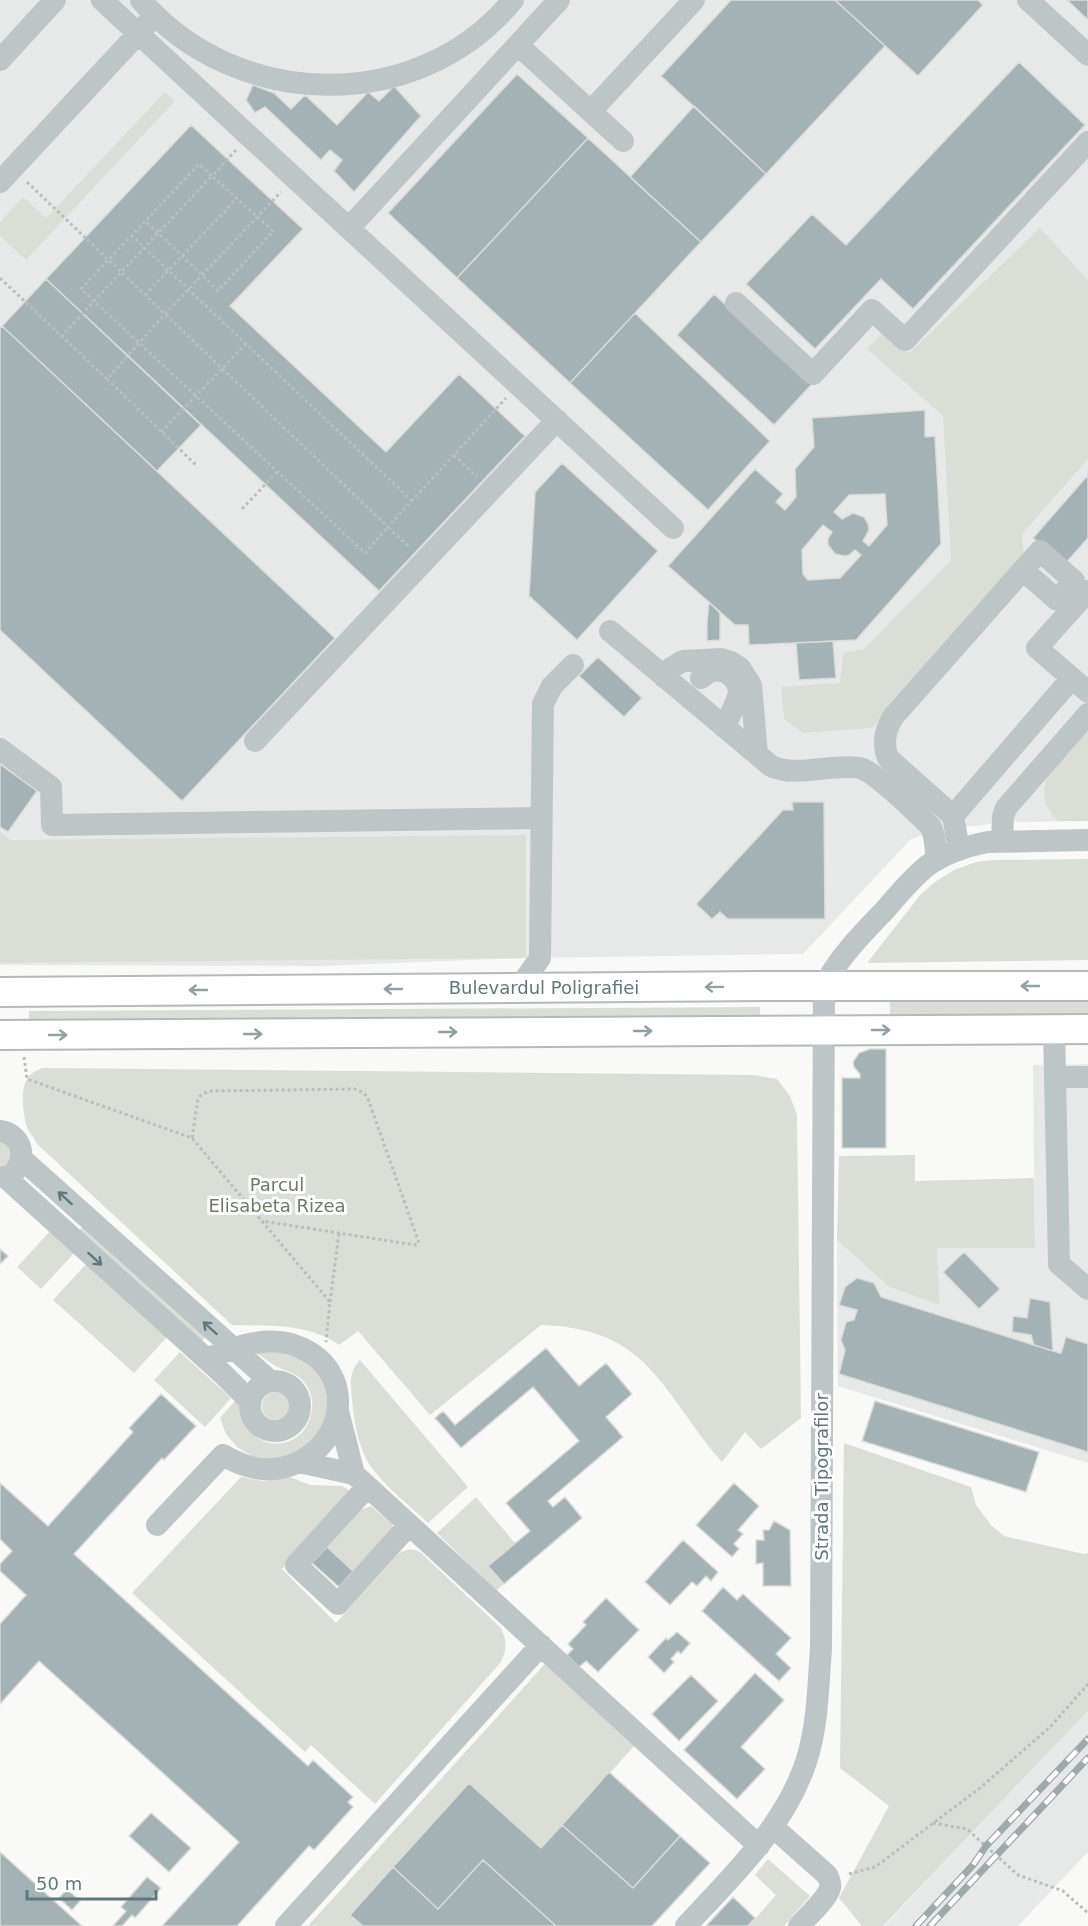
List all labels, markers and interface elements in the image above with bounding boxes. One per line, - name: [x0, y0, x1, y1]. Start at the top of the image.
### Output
- street label: Bulevardul Poligrafiei: [449, 977, 639, 998]
- one-way arrow: [1020, 980, 1040, 992]
- one-way arrow: [705, 981, 725, 993]
- one-way arrow: [384, 983, 404, 995]
- one-way arrow: [189, 985, 209, 996]
- one-way arrow: [871, 1024, 891, 1036]
- one-way arrow: [633, 1025, 653, 1037]
- one-way arrow: [438, 1027, 458, 1038]
- one-way arrow: [243, 1028, 263, 1040]
- one-way arrow: [48, 1029, 68, 1041]
- park label: Parcul Elisabeta Rizea: [208, 1174, 346, 1216]
- one-way arrow: [58, 1191, 73, 1205]
- one-way arrow: [87, 1252, 102, 1266]
- one-way arrow: [203, 1321, 218, 1335]
- street label: Strada Tipografilor: [811, 1393, 832, 1561]
- scale bar: [27, 1863, 156, 1901]
- text: 50 m: [36, 1873, 82, 1894]

